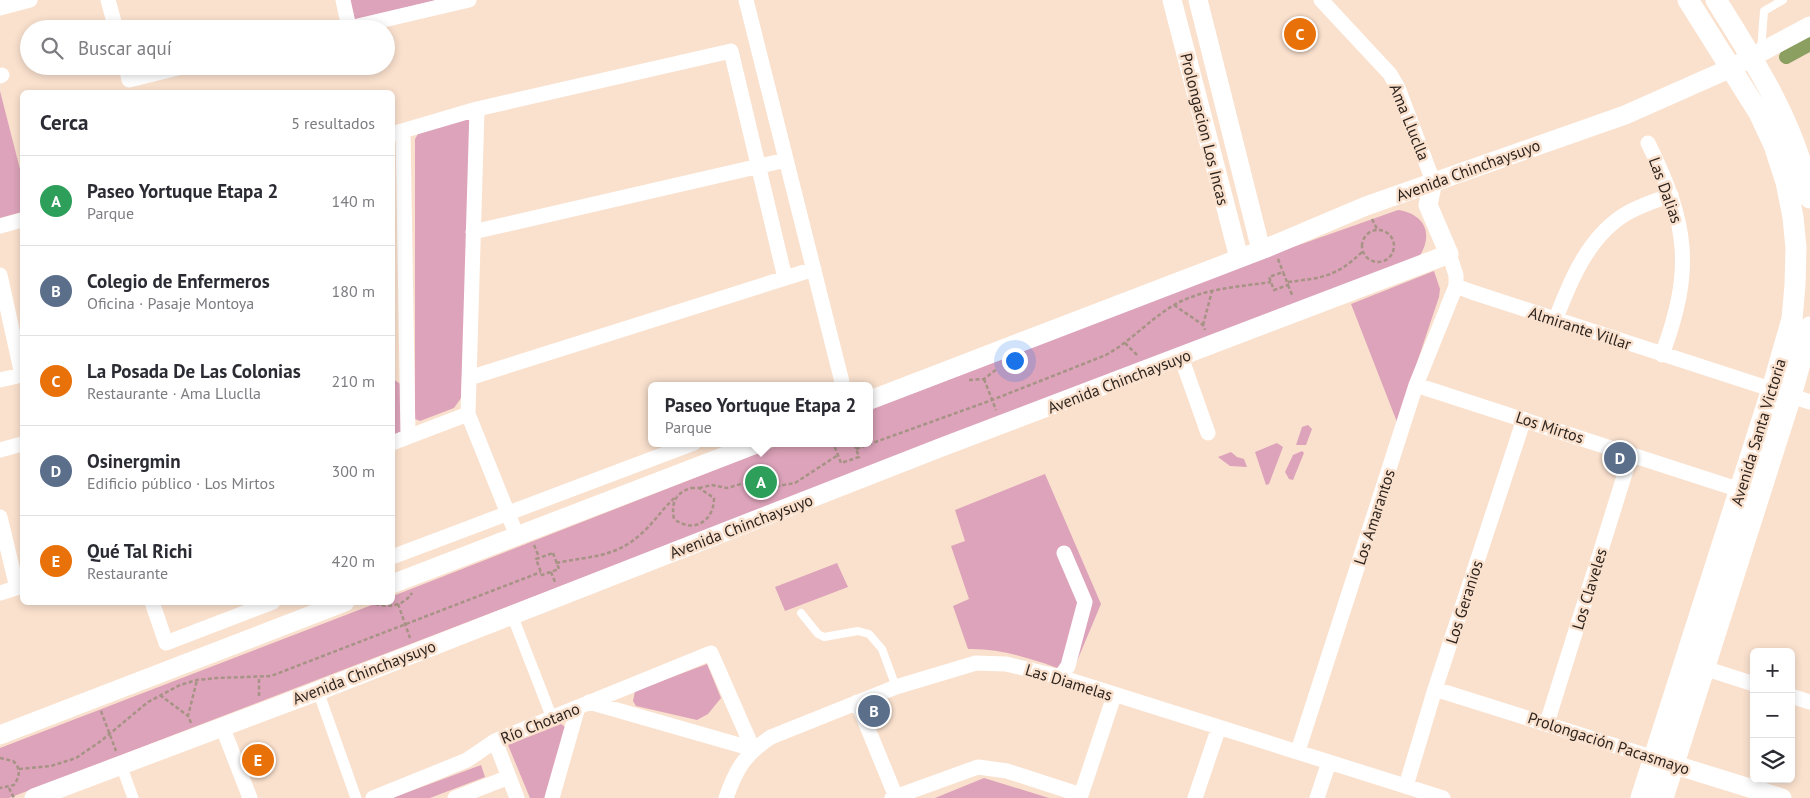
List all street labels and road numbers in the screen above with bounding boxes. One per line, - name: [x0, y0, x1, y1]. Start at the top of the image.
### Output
- street label: Prolongacion Los Incas: [1176, 51, 1234, 207]
- street label: Ama Lluclla: [1386, 81, 1434, 163]
- street label: Avenida Chinchaysuyo: [1393, 135, 1543, 205]
- street label: Las Dalias: [1645, 154, 1687, 226]
- street label: Almirante Villar: [1526, 302, 1634, 354]
- street label: Avenida Chinchaysuyo: [1045, 344, 1193, 418]
- street label: Avenida Santa Victoria: [1726, 356, 1790, 508]
- street label: Los Mirtos: [1513, 407, 1587, 447]
- street label: Los Amarantos: [1349, 466, 1399, 567]
- street label: Avenida Chinchaysuyo: [667, 489, 815, 563]
- street label: Los Claveles: [1567, 546, 1611, 632]
- street label: Los Geranios: [1441, 557, 1487, 646]
- street label: Avenida Chinchaysuyo: [290, 635, 438, 709]
- street label: Las Diamelas: [1023, 659, 1115, 705]
- street label: Río Chotano: [497, 698, 583, 748]
- street label: Prolongación Pacasmayo: [1526, 707, 1692, 779]

